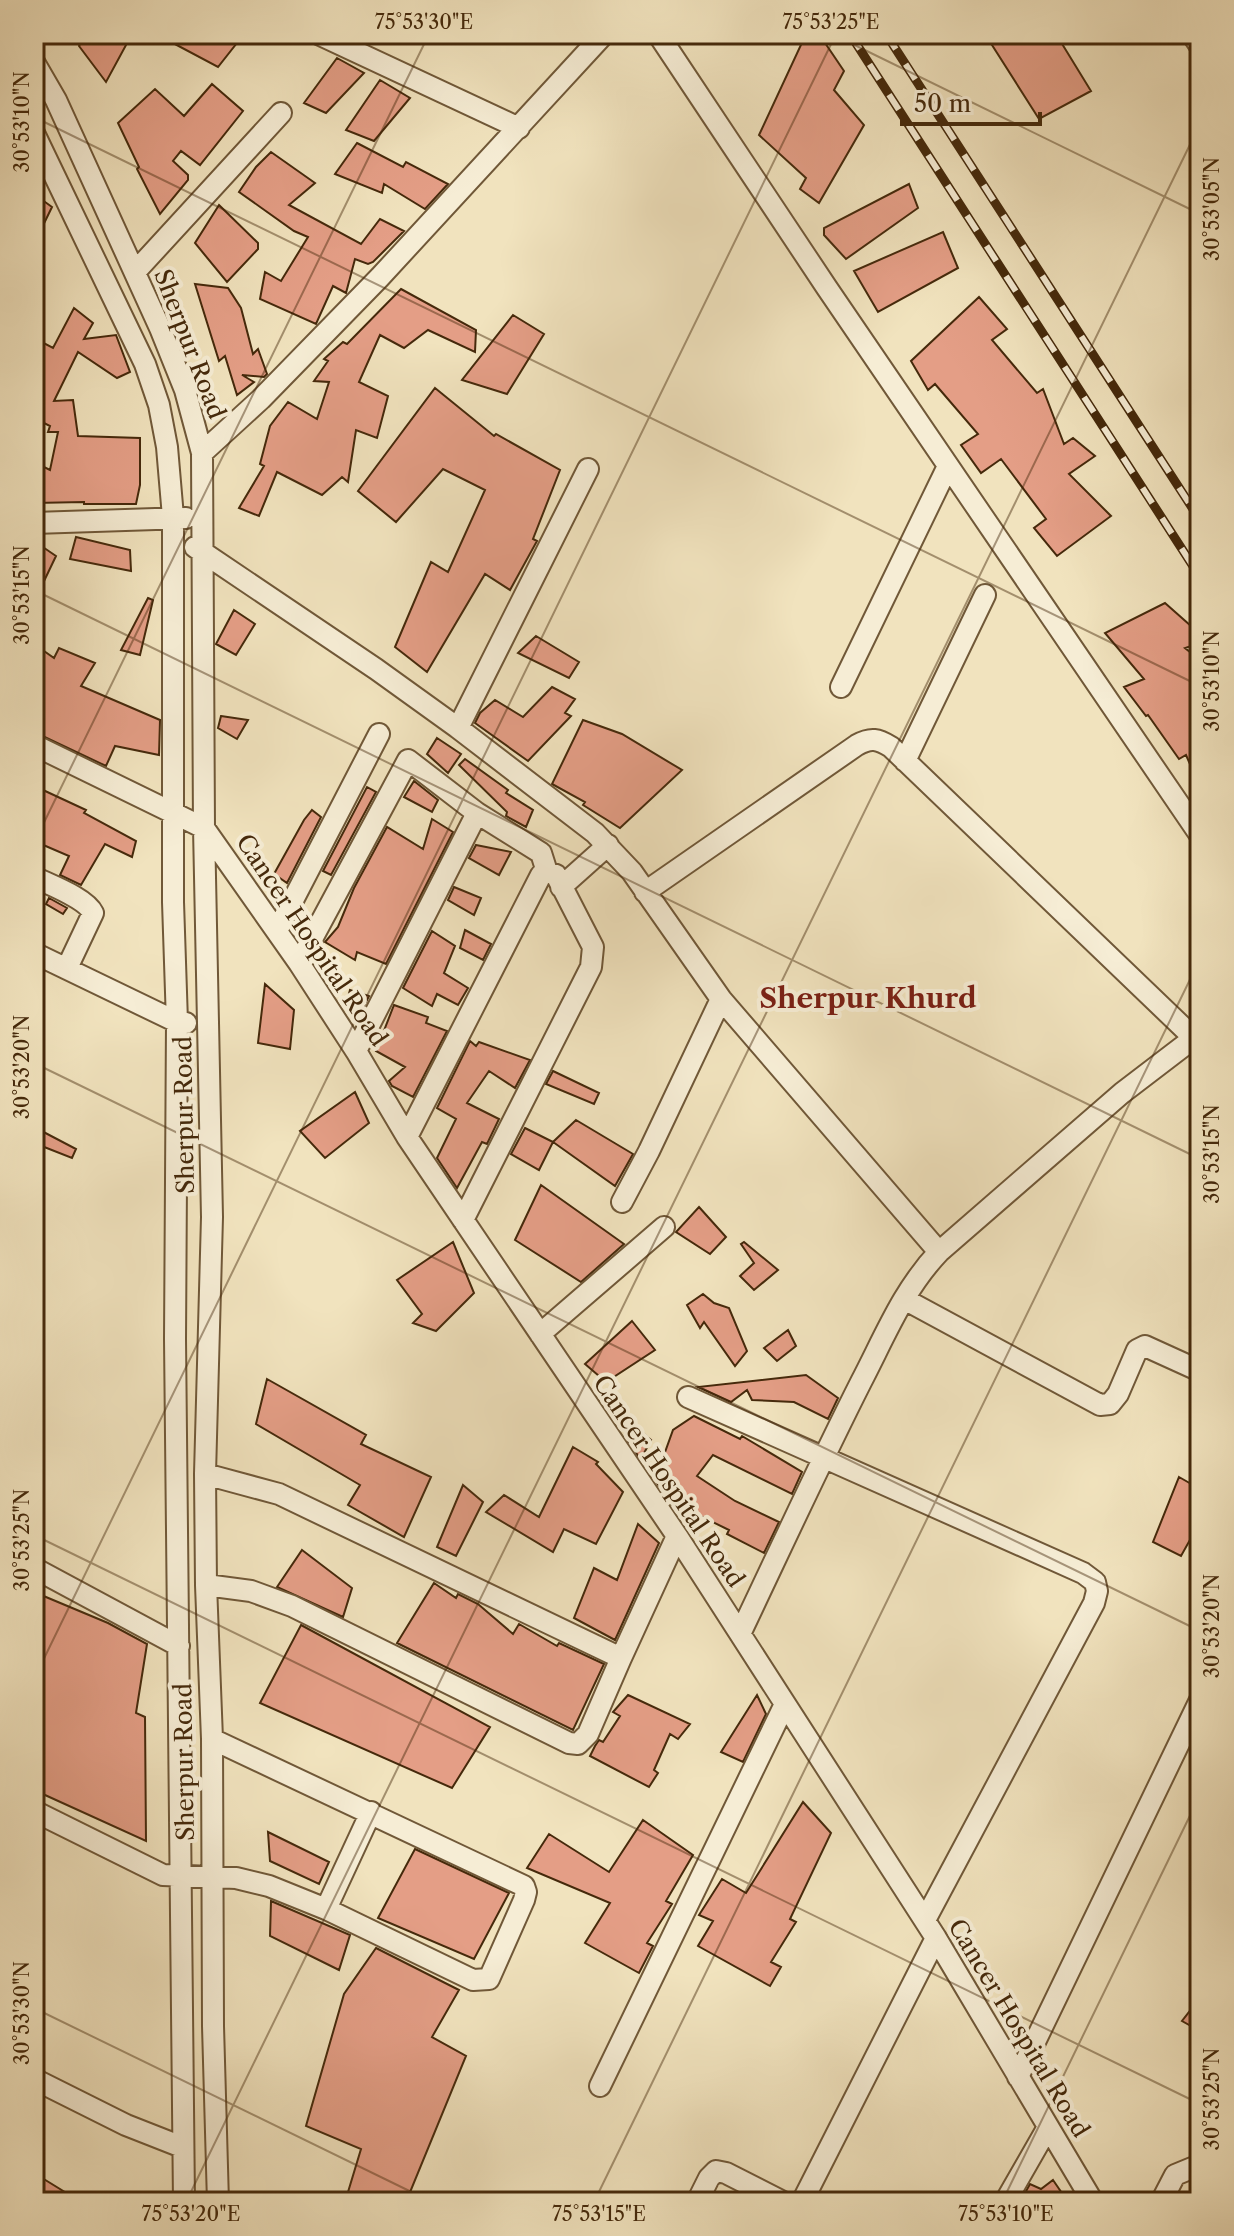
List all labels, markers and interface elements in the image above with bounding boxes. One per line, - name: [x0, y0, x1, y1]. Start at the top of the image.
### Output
- text: 75°53'30"E: [375, 10, 473, 34]
- text: 75°53'25"E: [782, 10, 880, 34]
- text: 30°53'10"N: [10, 71, 34, 173]
- scale bar: [902, 76, 1040, 126]
- text: 50 m: [914, 89, 971, 118]
- text: 30°53'05"N: [1200, 157, 1224, 261]
- street label: Sherpur Road: [148, 265, 232, 423]
- text: 30°53'15"N: [10, 545, 34, 645]
- text: 30°53'10"N: [1200, 630, 1224, 732]
- street label: Cancer Hospital Road: [230, 828, 394, 1052]
- district label: Sherpur Khurd: [759, 981, 977, 1015]
- text: 30°53'20"N: [10, 1015, 34, 1119]
- street label: Sherpur Road: [168, 1035, 200, 1194]
- text: 30°53'15"N: [1200, 1104, 1224, 1204]
- street label: Cancer Hospital Road: [587, 1369, 751, 1593]
- text: 30°53'25"N: [10, 1489, 34, 1591]
- text: 30°53'20"N: [1200, 1574, 1224, 1678]
- street label: Sherpur Road: [168, 1682, 200, 1841]
- street label: Cancer Hospital Road: [942, 1914, 1096, 2143]
- text: 30°53'30"N: [10, 1961, 34, 2065]
- text: 30°53'25"N: [1200, 2048, 1224, 2150]
- text: 75°53'20"E: [142, 2202, 240, 2226]
- text: 75°53'15"E: [552, 2202, 646, 2226]
- text: 75°53'10"E: [958, 2202, 1054, 2226]

